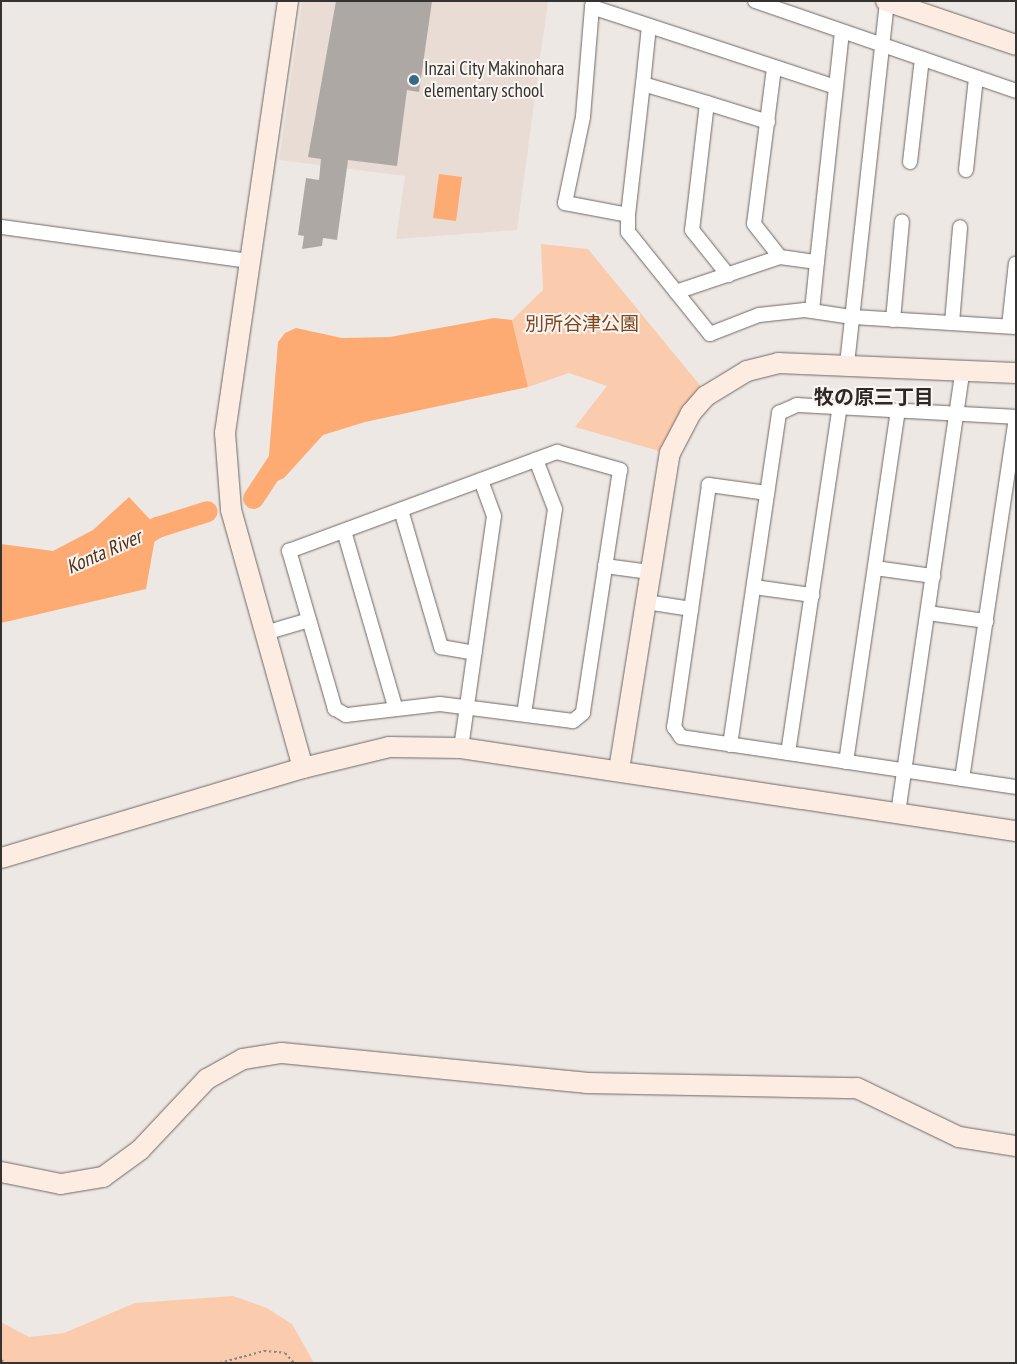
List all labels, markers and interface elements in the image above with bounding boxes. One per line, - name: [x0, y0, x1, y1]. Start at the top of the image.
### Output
- place label: Inzai City Makinohara elementary school: [424, 58, 565, 102]
- marker: Inzai City Makinohara elementary school: [408, 74, 420, 86]
- park label: 別所谷津公園: [525, 313, 639, 335]
- district label: 牧の原三丁目: [814, 385, 934, 409]
- water label: Konta River: [63, 525, 145, 579]

